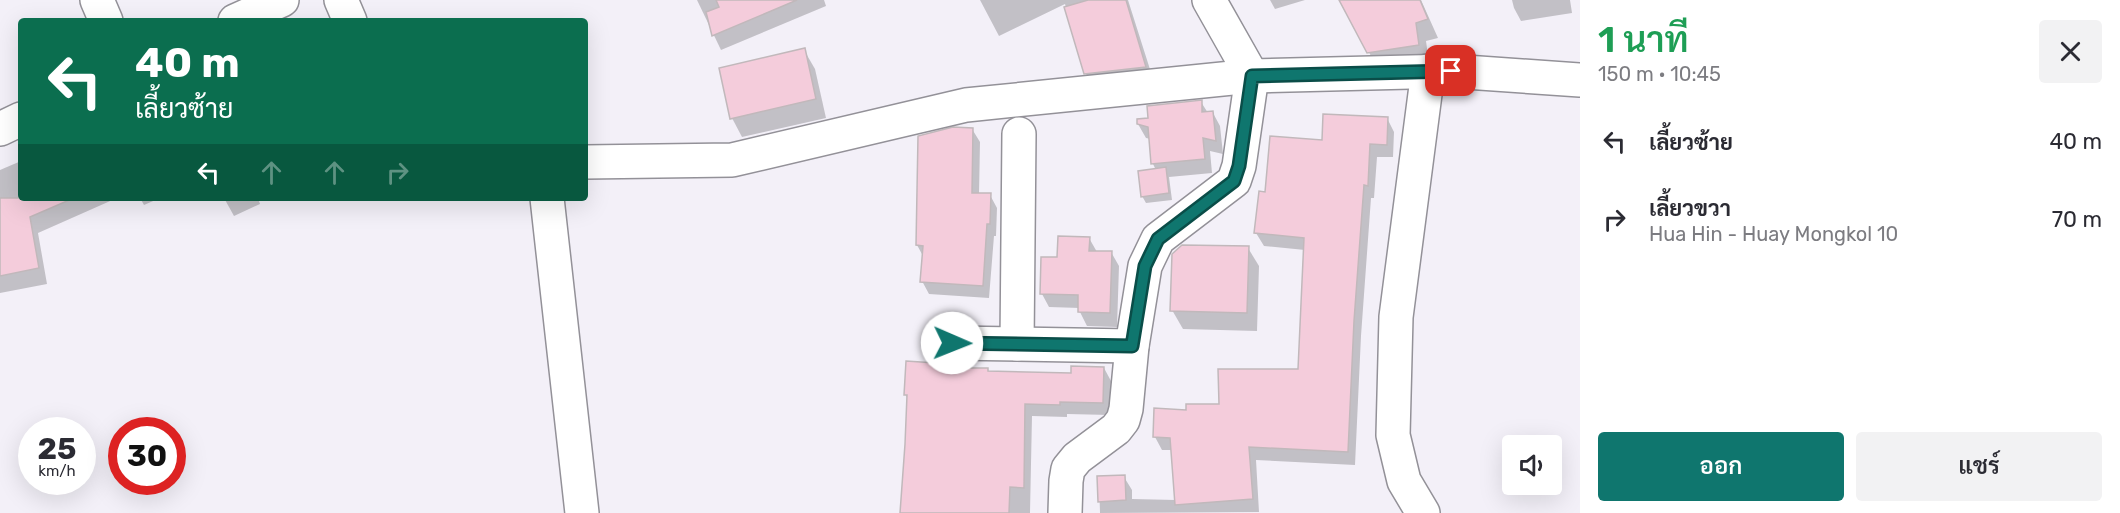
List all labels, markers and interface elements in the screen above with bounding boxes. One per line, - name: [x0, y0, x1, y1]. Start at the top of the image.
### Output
- text: 1 นาที: [1598, 18, 1689, 61]
- button: close: [2039, 20, 2102, 83]
- text: 40 m: [135, 38, 240, 88]
- icon: left: [36, 42, 114, 120]
- pin: [1425, 45, 1476, 96]
- icon: arrive: [1434, 54, 1467, 87]
- text: 150 m · 10:45: [1598, 62, 1721, 86]
- text: เลี้ยวซ้าย: [135, 93, 233, 125]
- icon: left: [1598, 125, 1631, 158]
- text: 40 m: [2049, 128, 2102, 155]
- text: เลี้ยวซ้าย: [1649, 129, 1733, 156]
- icon: left: [192, 156, 225, 189]
- icon: ahead: [255, 156, 288, 189]
- icon: ahead: [318, 156, 351, 189]
- icon: right: [381, 156, 414, 189]
- text: เลี้ยวขวา: [1649, 195, 1731, 222]
- icon: right: [1598, 203, 1631, 236]
- text: 70 m: [2052, 206, 2102, 233]
- text: Hua Hin - Huay Mongkol 10: [1649, 222, 1898, 246]
- position arrow: [920, 311, 984, 375]
- speed limit sign: 30: [108, 417, 186, 495]
- text: 25: [38, 431, 76, 467]
- button: ออก: [1598, 432, 1844, 501]
- button: แชร์: [1856, 432, 2102, 501]
- map controls: [1502, 435, 1562, 495]
- button: sound: [1502, 435, 1562, 495]
- text: km/h: [38, 462, 76, 480]

